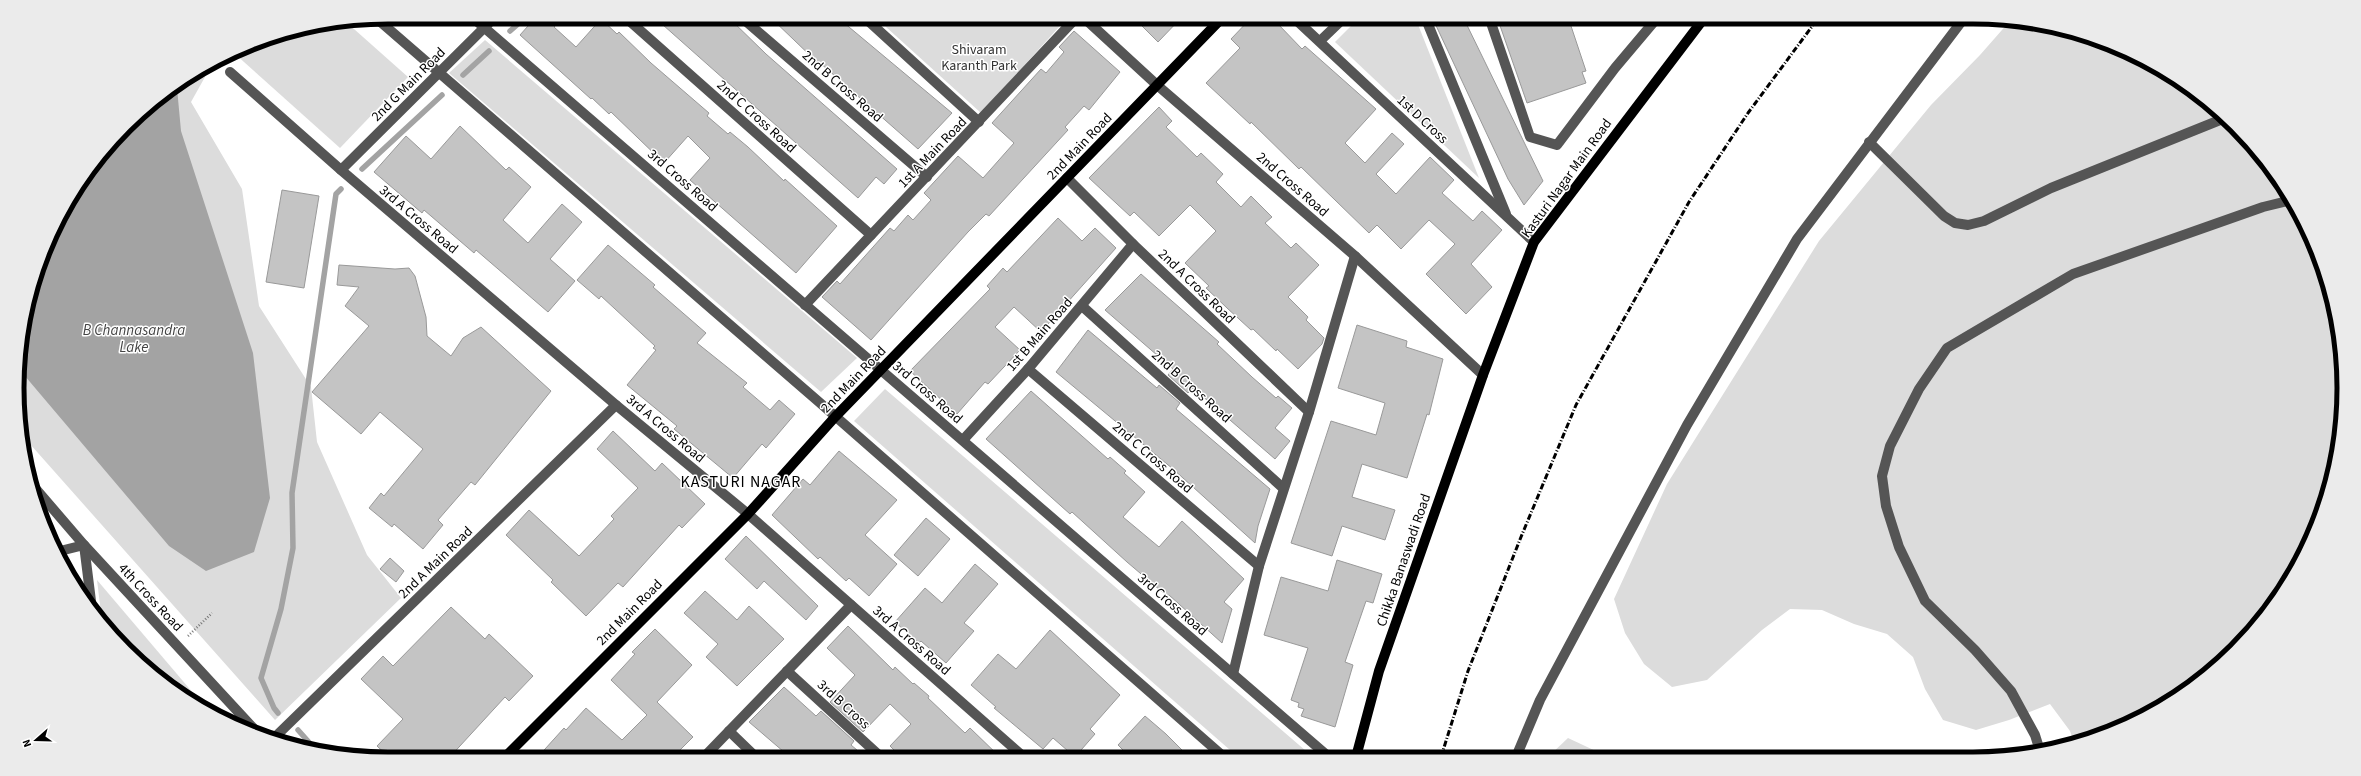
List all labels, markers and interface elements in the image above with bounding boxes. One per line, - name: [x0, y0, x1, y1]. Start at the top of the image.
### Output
- park label: Shivaram Karanth Park: [941, 40, 1017, 76]
- street label: 2nd G Main Road: [367, 43, 450, 126]
- street label: 2nd B Cross Road: [798, 46, 887, 127]
- street label: 2nd C Cross Road: [712, 76, 800, 158]
- street label: 1st D Cross: [1392, 91, 1452, 149]
- street label: 2nd Main Road: [1043, 109, 1117, 185]
- street label: 1st A Main Road: [894, 113, 972, 193]
- street label: Kasturi Nagar Main Road: [1517, 115, 1617, 242]
- street label: 3rd Cross Road: [643, 145, 722, 217]
- street label: 2nd Cross Road: [1252, 148, 1333, 222]
- street label: 3rd A Cross Road: [375, 181, 462, 259]
- street label: 2nd A Cross Road: [1153, 245, 1239, 329]
- street label: 1st B Main Road: [1002, 293, 1078, 376]
- water label: B Channasandra Lake: [83, 320, 185, 358]
- street label: 2nd Main Road: [817, 342, 891, 418]
- street label: 2nd B Cross Road: [1147, 345, 1236, 428]
- street label: 3rd Cross Road: [888, 357, 967, 429]
- street label: 3rd A Cross Road: [622, 390, 709, 468]
- street label: 2nd C Cross Road: [1108, 417, 1197, 498]
- district label: KASTURI NAGAR: [681, 471, 801, 493]
- street label: Chikka Banaswadi Road: [1372, 491, 1436, 630]
- street label: 2nd A Main Road: [394, 522, 477, 604]
- street label: 4th Cross Road: [113, 559, 187, 636]
- street label: 3rd Cross Road: [1133, 569, 1212, 641]
- street label: 2nd Main Road: [592, 575, 667, 650]
- street label: 3rd A Cross Road: [868, 601, 955, 680]
- street label: 3rd B Cross: [812, 675, 874, 734]
- north arrow: [16, 720, 56, 760]
- text: N: [19, 737, 35, 749]

